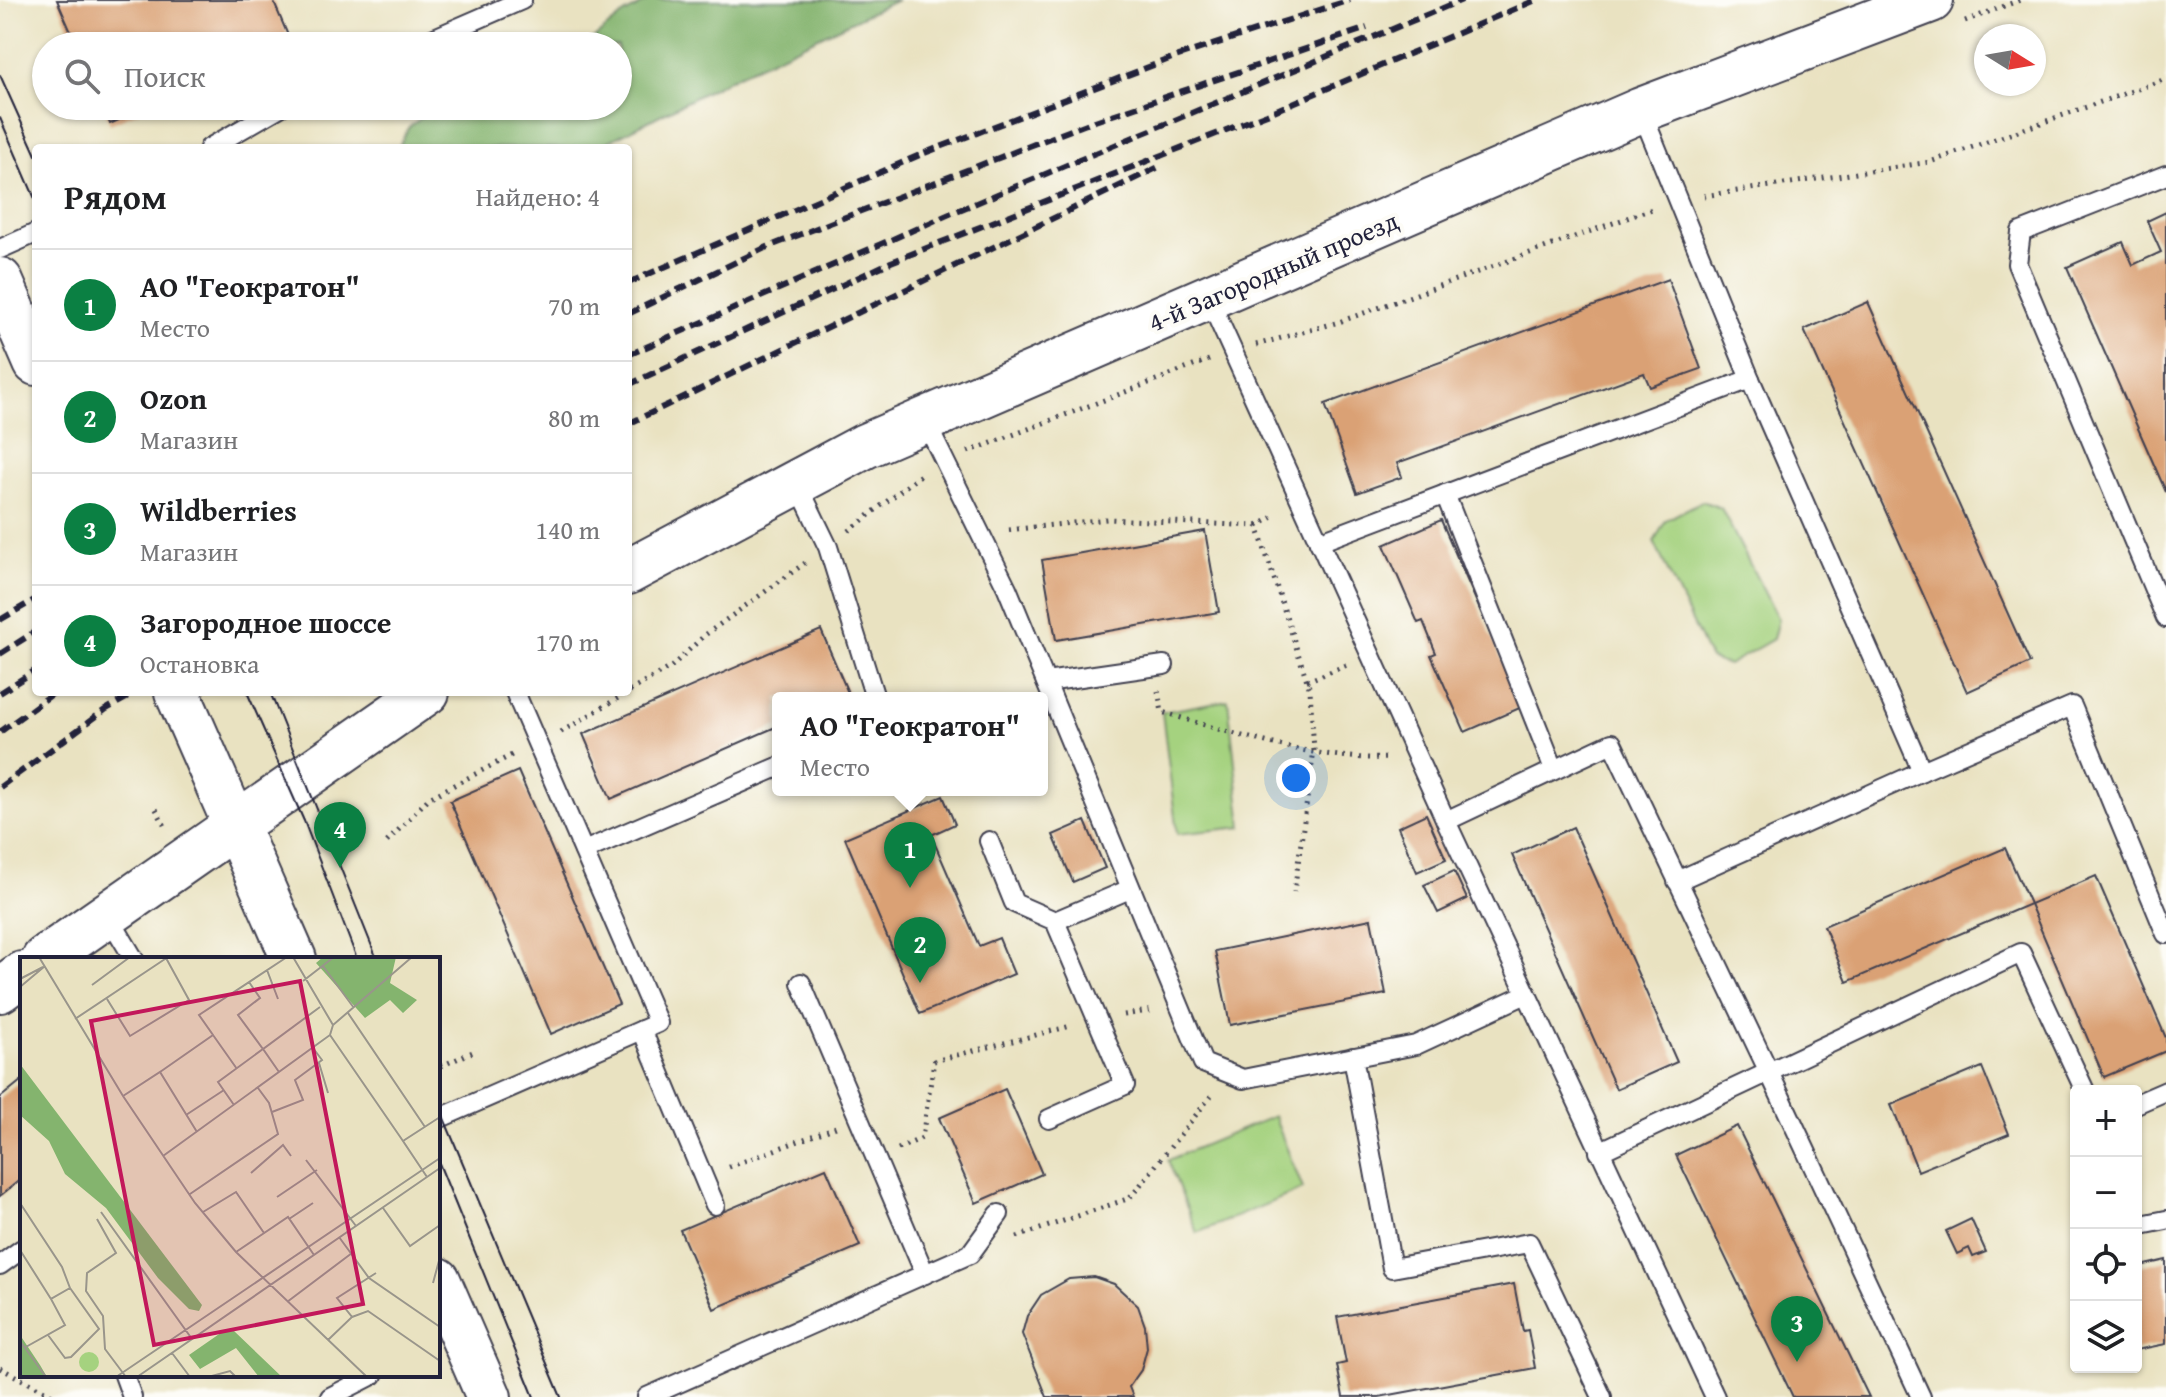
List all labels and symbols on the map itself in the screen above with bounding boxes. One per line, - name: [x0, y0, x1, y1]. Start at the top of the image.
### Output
- north arrow: [1974, 24, 2046, 96]
- street label: 4-й Загородный проезд: [1142, 201, 1404, 341]
- your location: [1276, 758, 1316, 798]
- pin: 4: [314, 802, 366, 868]
- pin: 1: [884, 822, 936, 888]
- pin: 2: [894, 917, 946, 983]
- inset map: [20, 957, 440, 1377]
- pin: 3: [1771, 1296, 1823, 1362]

